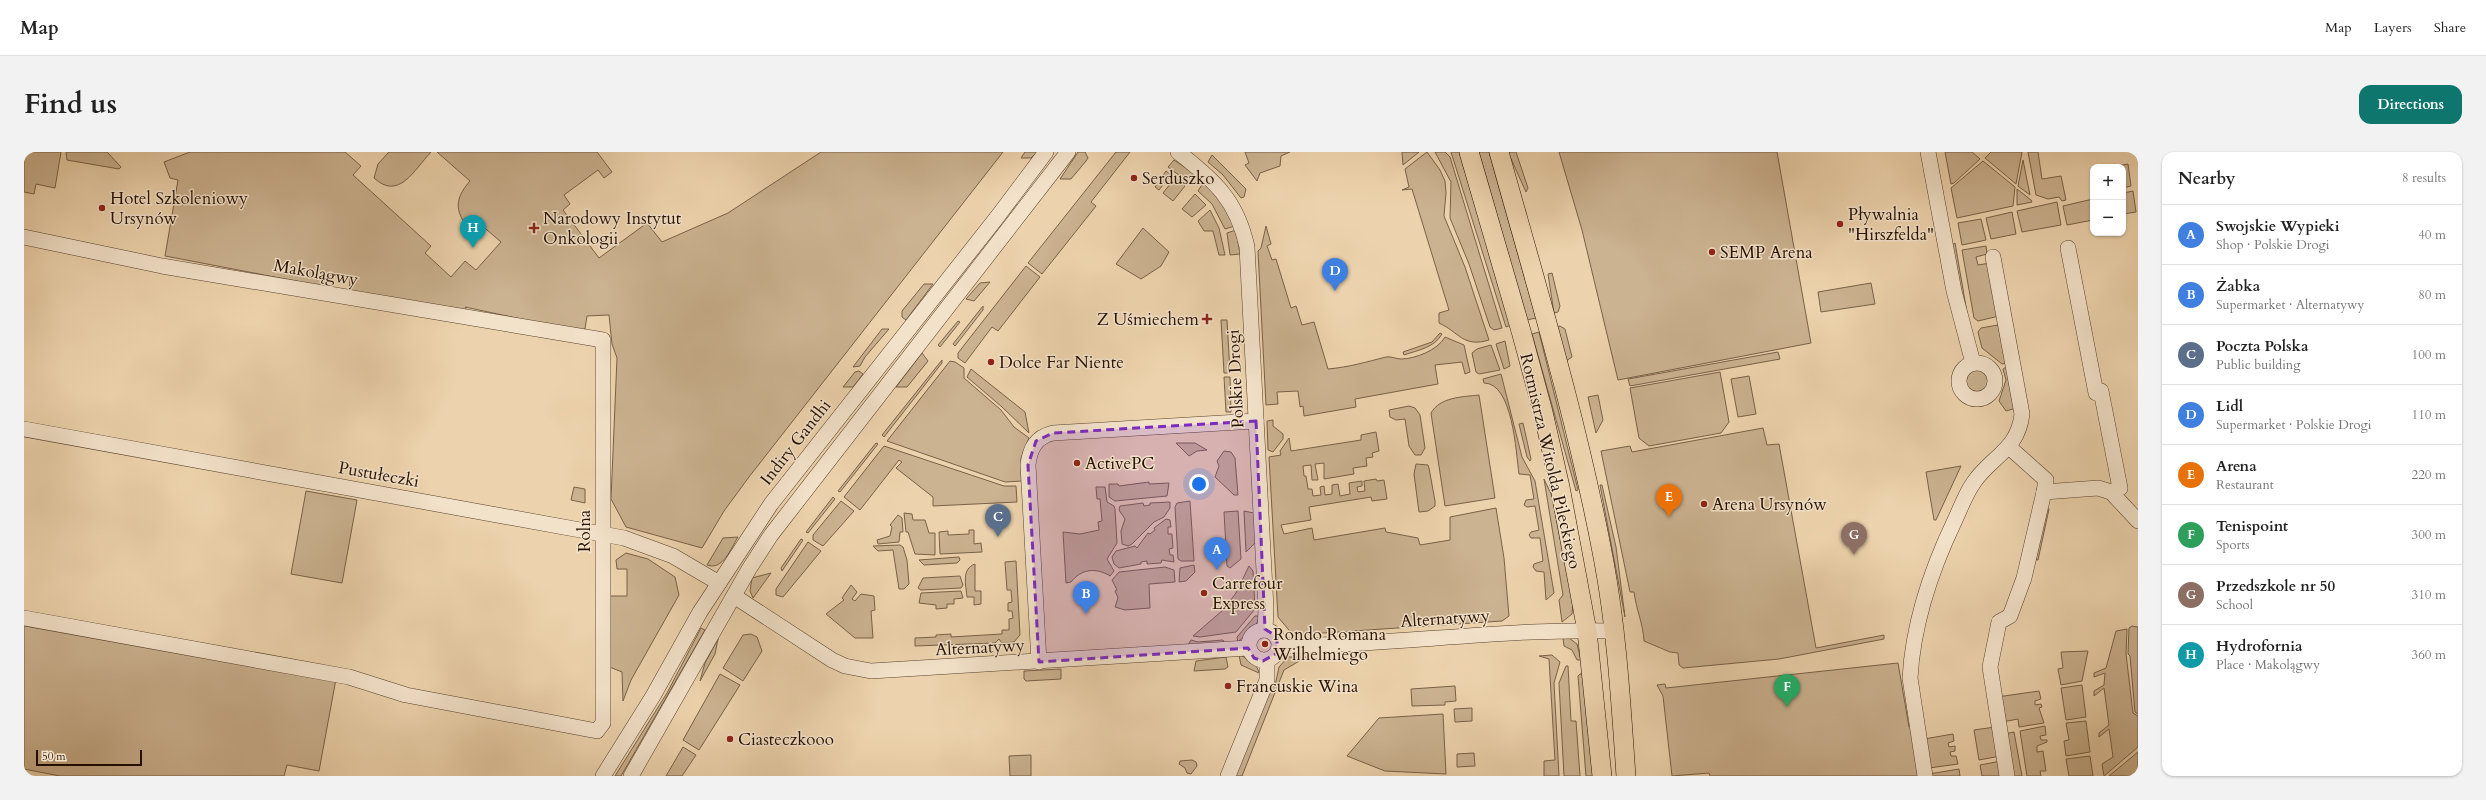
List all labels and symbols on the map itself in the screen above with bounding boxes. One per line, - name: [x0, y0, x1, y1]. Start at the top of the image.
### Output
- place label: Serduszko: [1142, 167, 1214, 190]
- marker: Serduszko: [1129, 173, 1139, 183]
- place label: Hotel Szkoleniowy Ursynów: [110, 187, 248, 230]
- marker: Hotel Szkoleniowy Ursynów: [97, 203, 107, 213]
- place label: Pływalnia "Hirszfelda": [1848, 203, 1934, 246]
- place label: Narodowy Instytut Onkologii: [543, 207, 682, 250]
- pin: H: [460, 215, 486, 248]
- marker: Pływalnia "Hirszfelda": [1835, 219, 1845, 229]
- marker: Narodowy Instytut Onkologii: [528, 222, 540, 234]
- place label: SEMP Arena: [1720, 241, 1813, 264]
- marker: SEMP Arena: [1707, 247, 1717, 257]
- street label: Makolągwy: [272, 254, 360, 291]
- pin: D: [1322, 258, 1348, 291]
- place label: Z Uśmiechem: [1097, 308, 1200, 331]
- marker: Z Uśmiechem: [1202, 314, 1212, 324]
- street label: Polskie Drogi: [1221, 329, 1250, 429]
- place label: Dolce Far Niente: [999, 351, 1124, 374]
- street label: Rotmistrza Witolda Pileckiego: [1514, 351, 1587, 571]
- marker: Dolce Far Niente: [986, 357, 996, 367]
- street label: Indiry Gandhi: [755, 395, 836, 490]
- place label: ActivePC: [1085, 452, 1154, 475]
- street label: Pustułeczki: [337, 456, 421, 493]
- marker: ActivePC: [1072, 458, 1082, 468]
- your location: [1189, 474, 1209, 494]
- pin: E: [1656, 484, 1682, 517]
- place label: Arena Ursynów: [1712, 493, 1827, 516]
- marker: Arena Ursynów: [1699, 499, 1709, 509]
- pin: C: [985, 504, 1011, 537]
- street label: Rolna: [573, 509, 596, 552]
- pin: G: [1841, 522, 1867, 555]
- pin: A: [1204, 537, 1230, 570]
- place label: Carrefour Express: [1212, 572, 1283, 615]
- pin: B: [1073, 581, 1099, 614]
- marker: Carrefour Express: [1199, 588, 1209, 598]
- street label: Alternatywy: [1399, 604, 1491, 633]
- place label: Rondo Romana Wilhelmiego: [1272, 623, 1387, 666]
- street label: Alternatywy: [935, 634, 1025, 661]
- marker: Rondo Romana Wilhelmiego: [1260, 639, 1270, 649]
- pin: F: [1774, 674, 1800, 707]
- place label: Francuskie Wina: [1236, 675, 1359, 698]
- marker: Francuskie Wina: [1223, 681, 1233, 691]
- place label: Ciasteczkooo: [738, 728, 834, 751]
- marker: Ciasteczkooo: [725, 734, 735, 744]
- scale bar: [36, 748, 142, 767]

